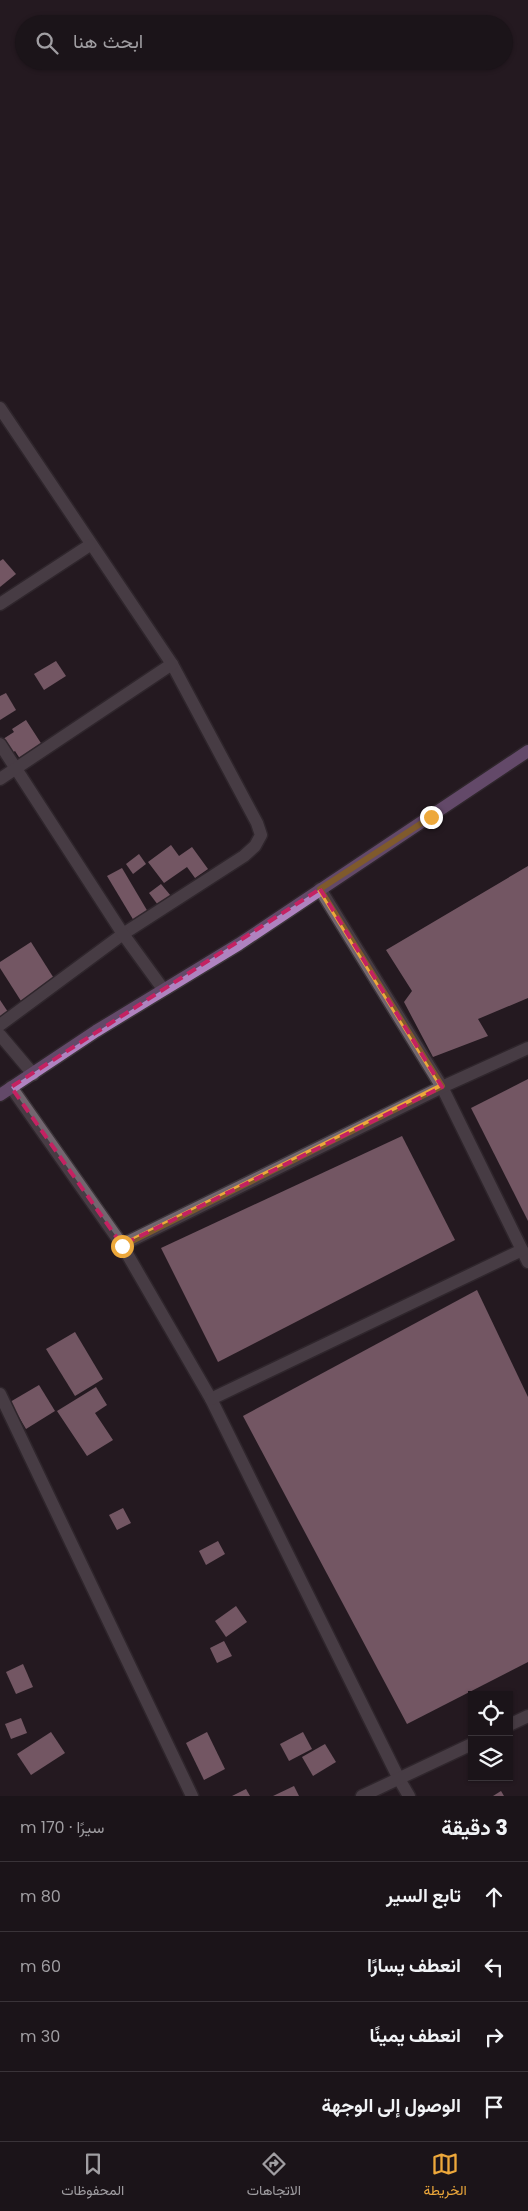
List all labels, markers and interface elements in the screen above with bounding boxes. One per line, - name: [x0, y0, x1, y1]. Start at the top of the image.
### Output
- search box: [15, 15, 513, 70]
- text: ابحث هنا: [73, 28, 143, 55]
- icon: search: [33, 29, 61, 57]
- route end: [420, 806, 443, 829]
- route start: [111, 1235, 134, 1258]
- map controls: [468, 1691, 513, 1781]
- button: locate: [468, 1691, 513, 1736]
- button: layers: [468, 1736, 513, 1781]
- text: 3 دقيقة: [441, 1813, 508, 1842]
- text: سيرًا · 170 m: [20, 1816, 104, 1839]
- text: تابع السير: [386, 1882, 461, 1909]
- icon: ahead: [480, 1883, 508, 1911]
- text: 80 m: [20, 1885, 61, 1908]
- text: انعطف يسارًا: [367, 1952, 461, 1979]
- icon: left: [480, 1953, 508, 1981]
- text: 60 m: [20, 1955, 61, 1978]
- text: انعطف يمينًا: [369, 2022, 461, 2049]
- icon: right: [480, 2023, 508, 2051]
- text: 30 m: [20, 2025, 60, 2048]
- text: الوصول إلى الوجهة: [322, 2092, 461, 2119]
- icon: arrive: [480, 2093, 508, 2121]
- tab: المحفوظات: [61, 2150, 124, 2203]
- tab: الاتجاهات: [247, 2150, 301, 2203]
- tab: الخريطة: [423, 2150, 467, 2203]

